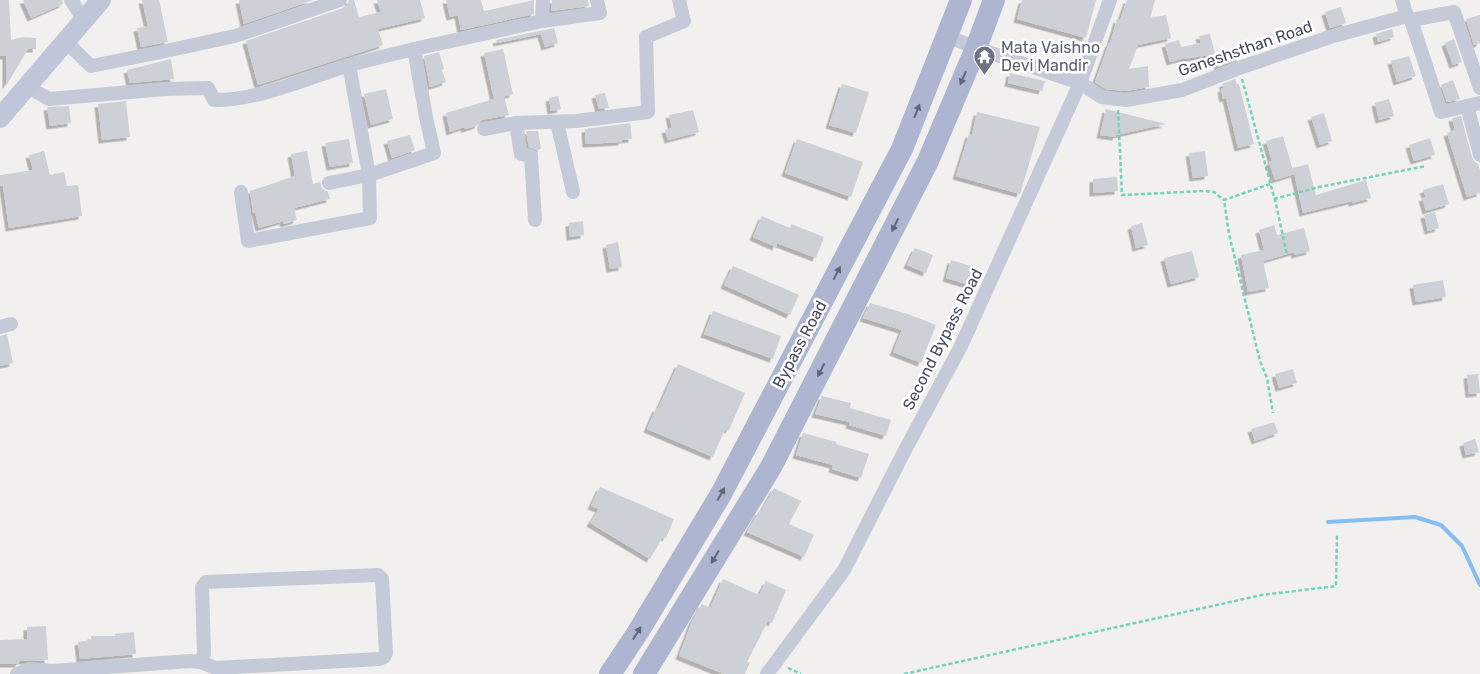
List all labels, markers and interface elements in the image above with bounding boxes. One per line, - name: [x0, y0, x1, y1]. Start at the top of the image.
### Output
- street label: Ganeshsthan Road: [1175, 17, 1315, 80]
- place label: Mata Vaishno Devi Mandir: [1001, 38, 1100, 75]
- temple icon: Mata Vaishno Devi Mandir: [973, 44, 997, 75]
- one-way arrow: [959, 71, 967, 85]
- one-way arrow: [914, 104, 921, 119]
- one-way arrow: [891, 218, 899, 232]
- one-way arrow: [833, 265, 841, 280]
- street label: Second Bypass Road: [899, 265, 986, 413]
- street label: Bypass Road: [769, 297, 830, 391]
- one-way arrow: [817, 363, 825, 377]
- one-way arrow: [717, 487, 725, 501]
- one-way arrow: [711, 550, 720, 563]
- one-way arrow: [632, 627, 642, 640]

